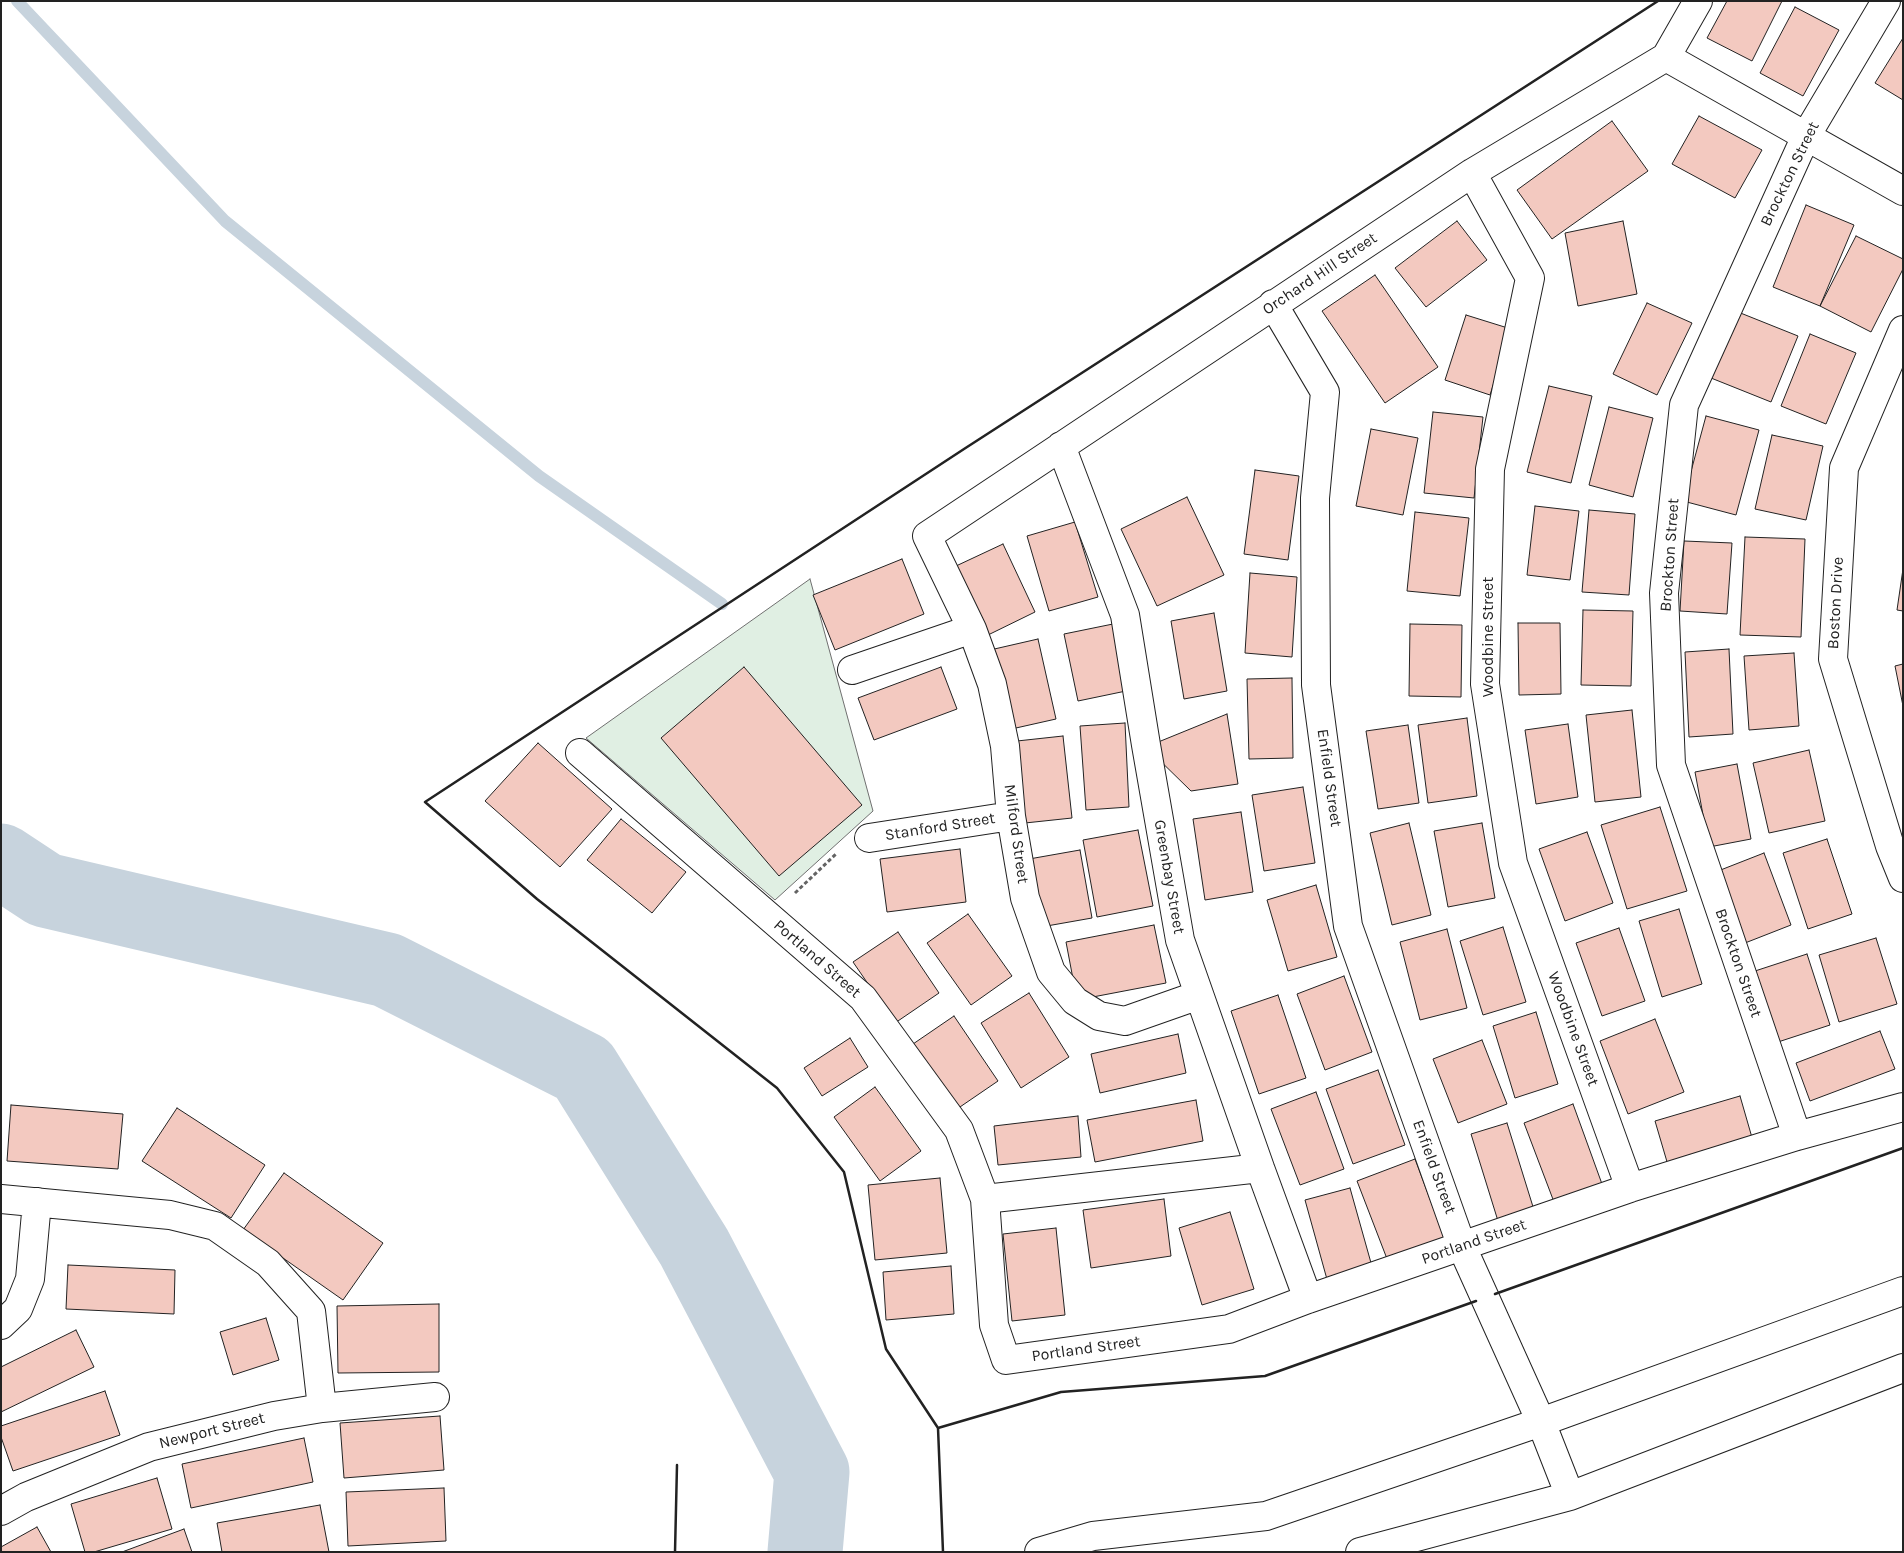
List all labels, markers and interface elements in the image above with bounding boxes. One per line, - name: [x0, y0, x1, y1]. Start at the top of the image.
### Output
- street label: Brockton Street: [1756, 119, 1824, 229]
- street label: Orchard Hill Street: [1259, 229, 1381, 319]
- street label: Brockton Street: [1656, 498, 1684, 612]
- street label: Boston Drive: [1824, 556, 1848, 650]
- street label: Woodbine Street: [1478, 577, 1498, 697]
- street label: Enfield Street: [1313, 728, 1345, 828]
- street label: Milford Street: [1000, 783, 1032, 885]
- street label: Stanford Street: [884, 809, 996, 845]
- street label: Greenbay Street: [1150, 818, 1188, 936]
- street label: Brockton Street: [1710, 906, 1766, 1020]
- street label: Portland Street: [769, 916, 865, 1002]
- street label: Woodbine Street: [1543, 969, 1603, 1089]
- street label: Enfield Street: [1408, 1117, 1460, 1217]
- street label: Portland Street: [1419, 1215, 1529, 1269]
- street label: Portland Street: [1030, 1332, 1142, 1366]
- street label: Newport Street: [157, 1409, 267, 1453]

